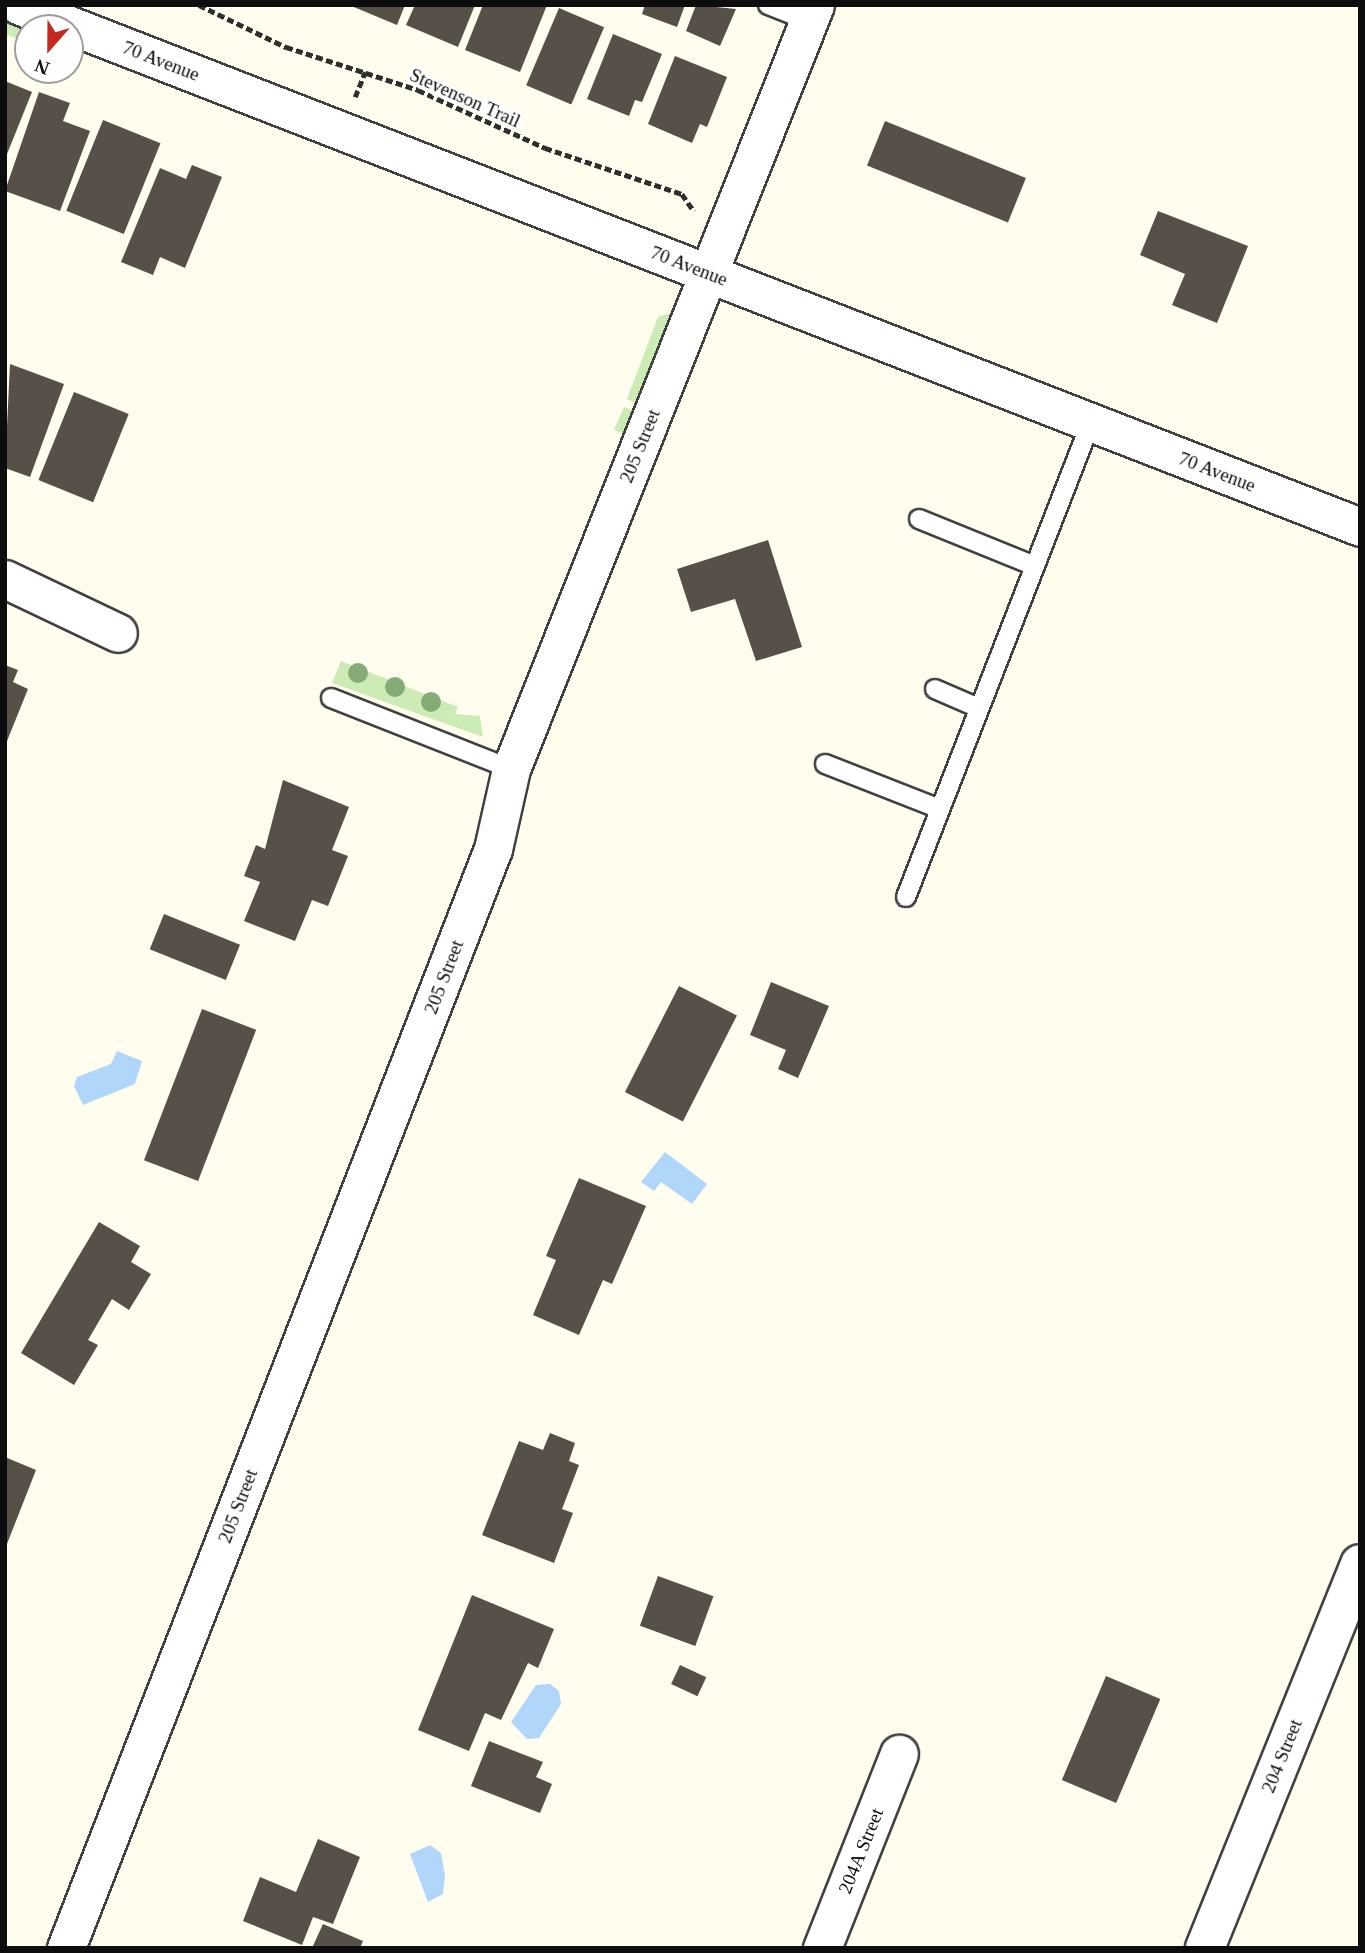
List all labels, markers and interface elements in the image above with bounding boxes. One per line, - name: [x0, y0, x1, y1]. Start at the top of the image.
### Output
- north arrow: [14, 14, 84, 84]
- street label: 70 Avenue: [119, 36, 203, 86]
- text: N: [32, 55, 52, 79]
- street label: Stevenson Trail: [406, 63, 524, 133]
- street label: 70 Avenue: [647, 241, 731, 291]
- street label: 205 Street: [615, 406, 665, 486]
- street label: 70 Avenue: [1175, 447, 1259, 497]
- street label: 205 Street: [419, 937, 469, 1017]
- street label: 205 Street: [213, 1466, 263, 1546]
- street label: 204 Street: [1257, 1716, 1307, 1796]
- street label: 204A Street: [833, 1804, 889, 1898]

